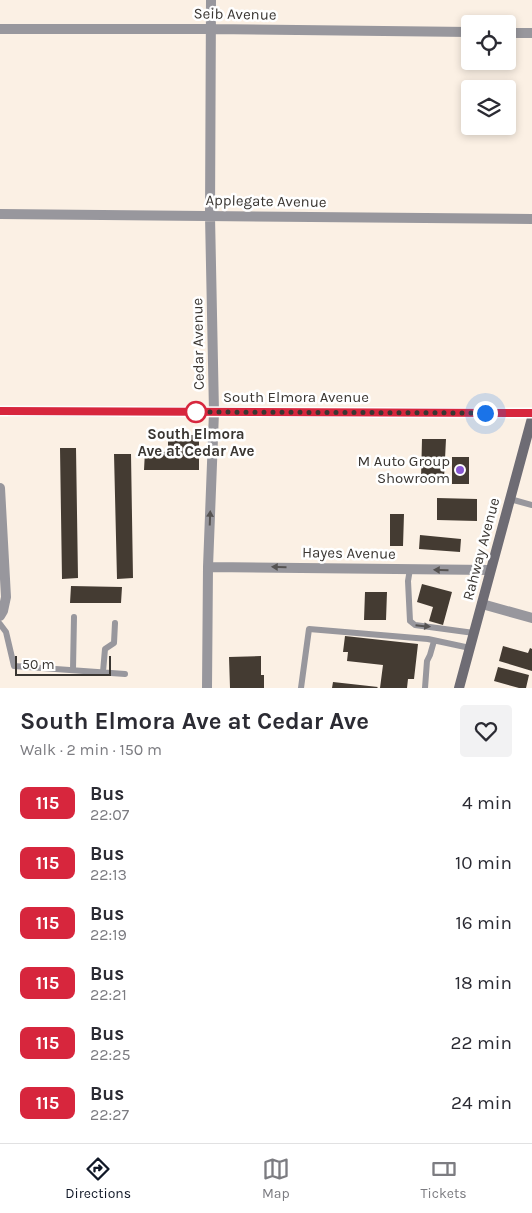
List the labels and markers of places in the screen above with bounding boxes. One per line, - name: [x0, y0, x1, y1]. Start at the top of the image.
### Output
- marker: South Elmora Ave at Cedar Ave: [185, 401, 207, 423]
- place label: South Elmora Ave at Cedar Ave: [137, 425, 255, 460]
- place label: M Auto Group Showroom: [358, 452, 450, 487]
- marker: M Auto Group Showroom: [454, 464, 466, 476]

